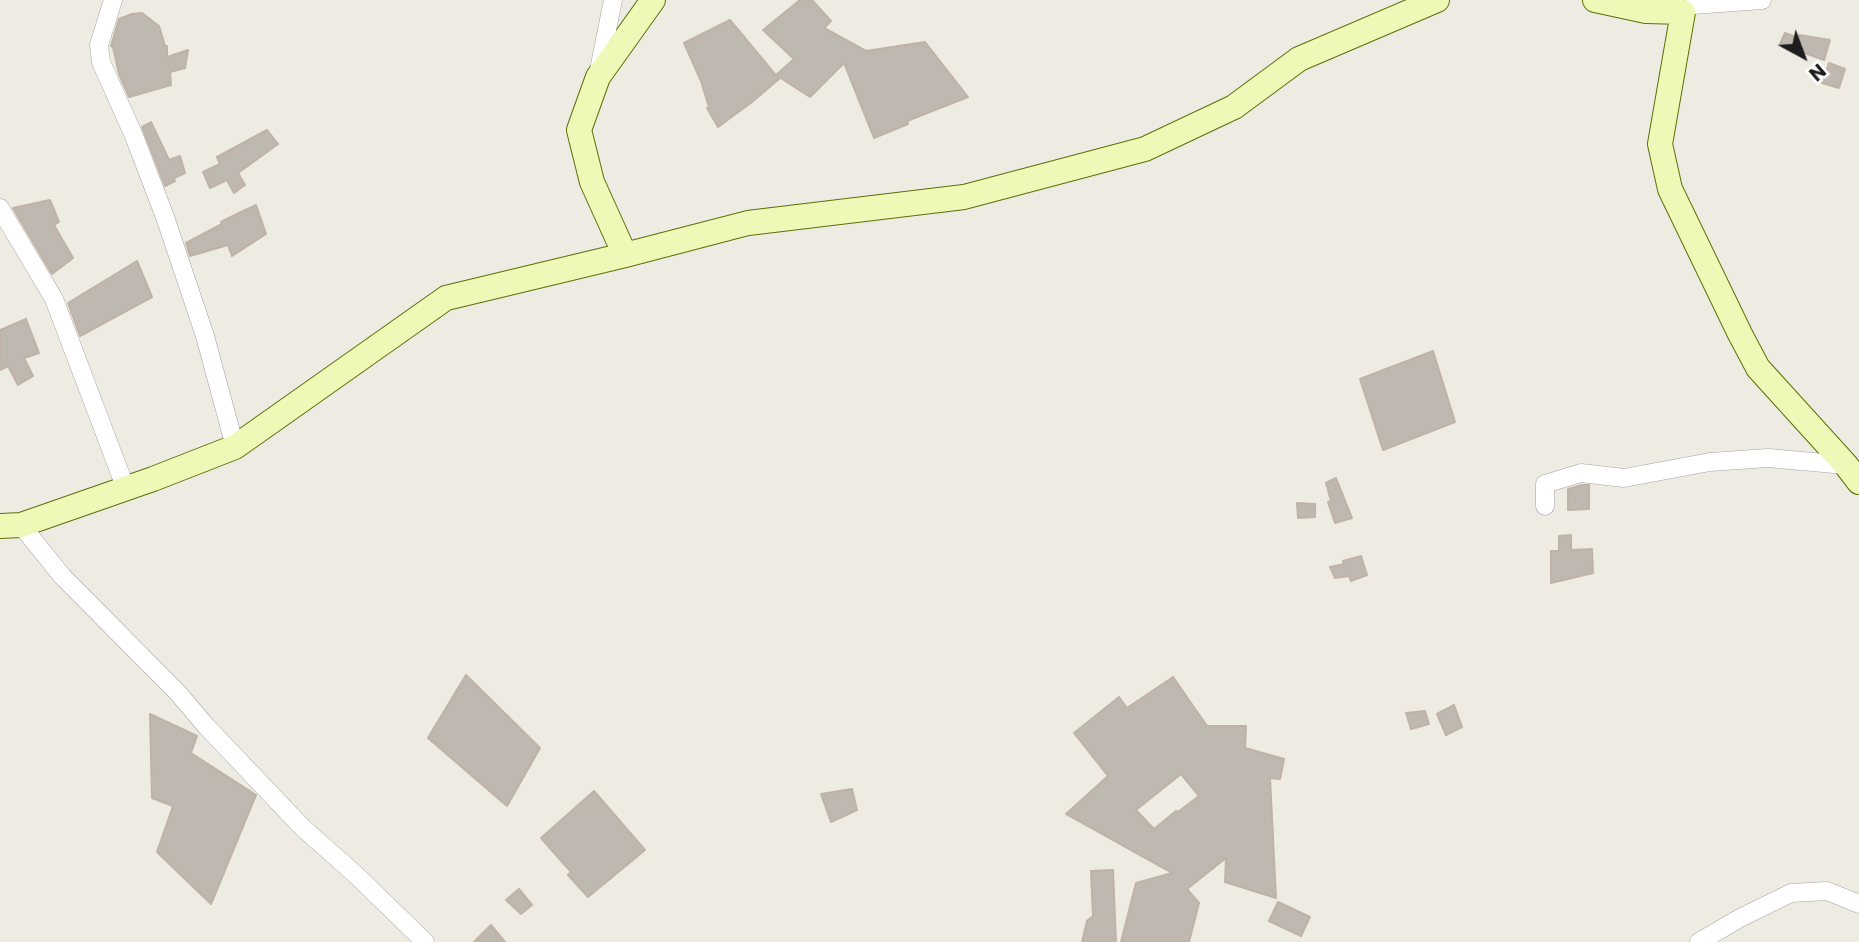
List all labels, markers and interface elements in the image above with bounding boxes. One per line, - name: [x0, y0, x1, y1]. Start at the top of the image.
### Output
- north arrow: [1768, 21, 1838, 91]
- text: N: [1803, 57, 1831, 87]

